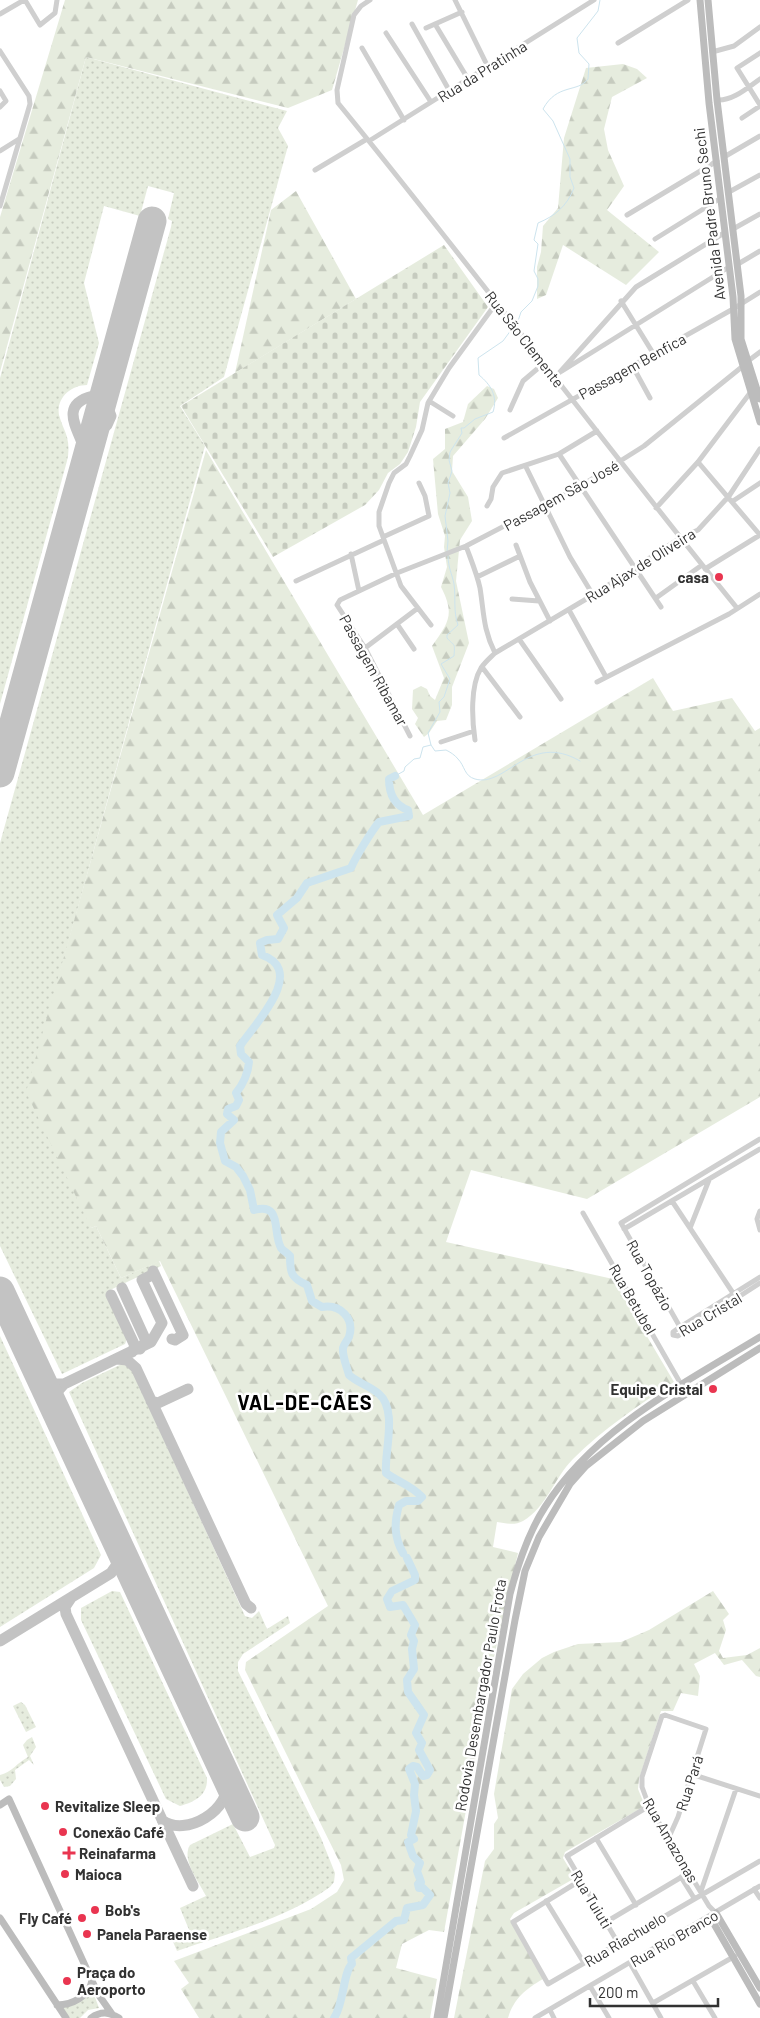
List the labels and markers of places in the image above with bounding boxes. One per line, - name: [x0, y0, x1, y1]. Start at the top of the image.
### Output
- place label: casa: [678, 568, 709, 586]
- marker: casa: [713, 571, 725, 583]
- place label: Equipe Cristal: [611, 1380, 703, 1398]
- marker: Equipe Cristal: [707, 1383, 719, 1395]
- place label: Revitalize Sleep: [55, 1797, 160, 1815]
- marker: Revitalize Sleep: [39, 1800, 51, 1812]
- place label: Conexão Café: [73, 1823, 164, 1841]
- marker: Conexão Café: [57, 1826, 69, 1838]
- place label: Reinafarma: [79, 1844, 156, 1862]
- marker: Reinafarma: [63, 1847, 75, 1859]
- place label: Maioca: [75, 1865, 122, 1883]
- marker: Maioca: [59, 1868, 71, 1880]
- place label: Bob's: [105, 1901, 141, 1919]
- marker: Bob's: [89, 1904, 101, 1916]
- place label: Fly Café: [19, 1909, 72, 1927]
- marker: Fly Café: [76, 1912, 88, 1924]
- place label: Panela Paraense: [97, 1925, 207, 1943]
- marker: Panela Paraense: [81, 1928, 93, 1940]
- place label: Praça do Aeroporto: [77, 1963, 146, 1998]
- marker: Praça do Aeroporto: [61, 1975, 73, 1987]

